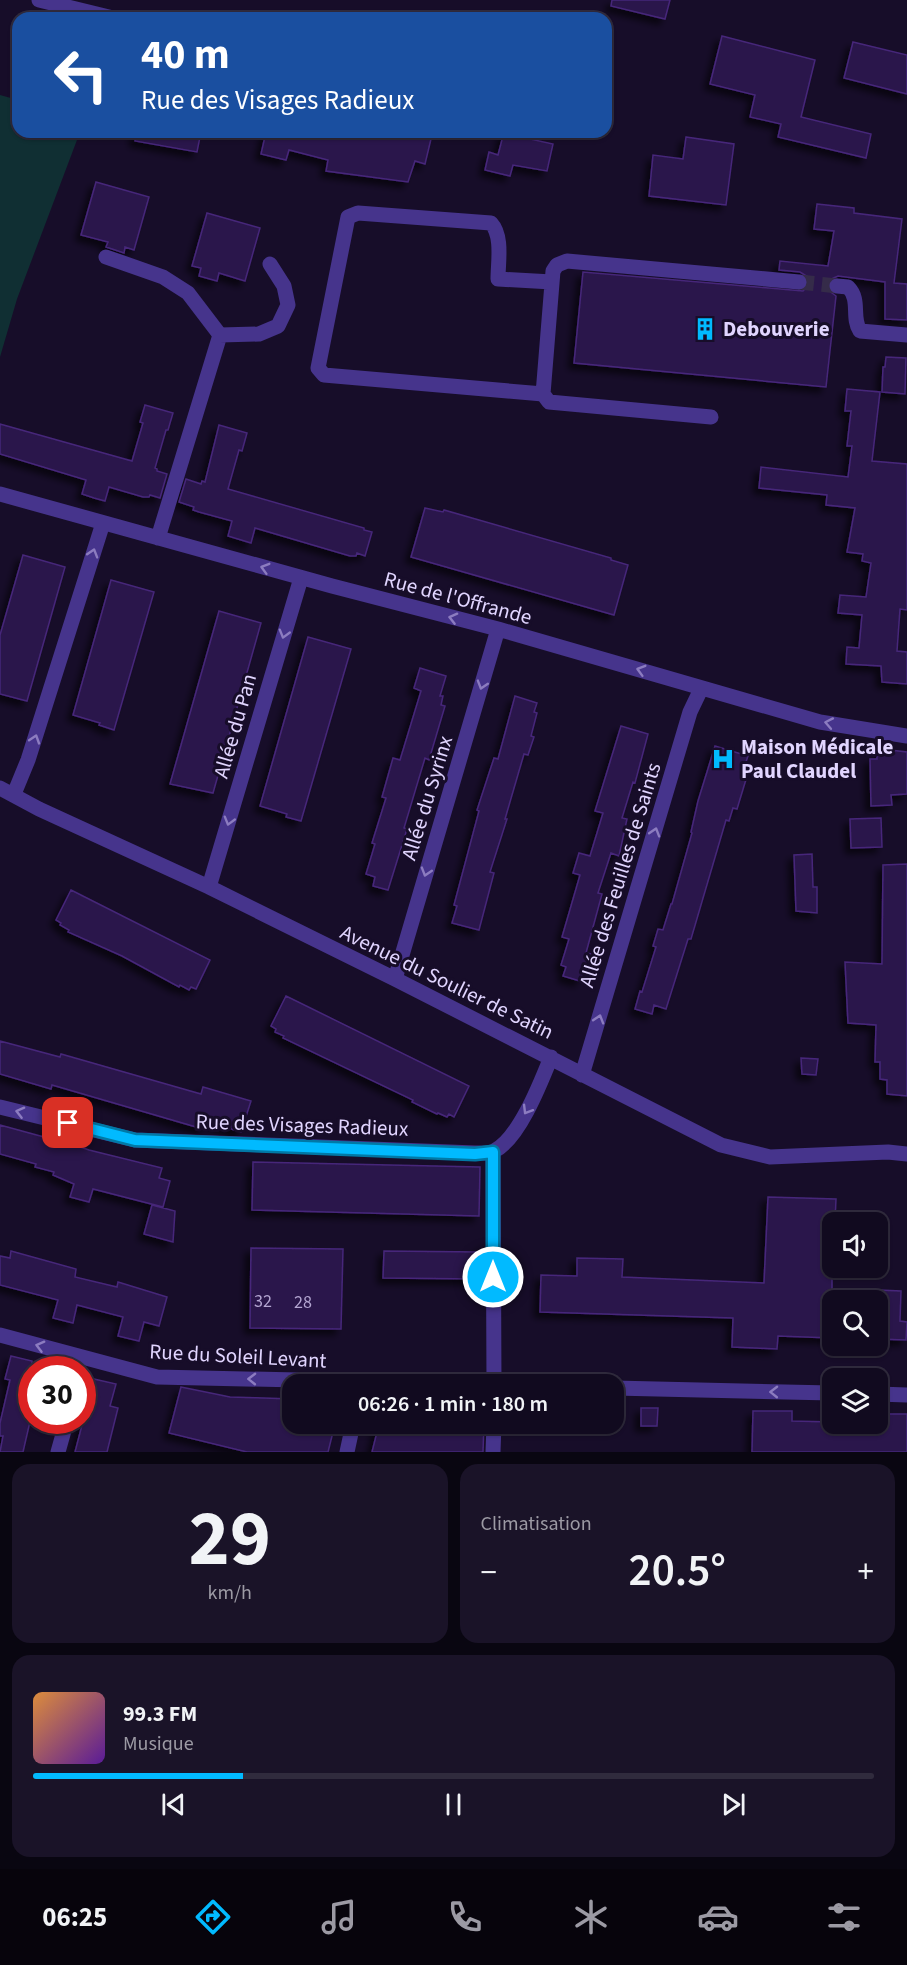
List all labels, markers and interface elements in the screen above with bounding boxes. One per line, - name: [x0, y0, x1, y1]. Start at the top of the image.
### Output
- text: 40 m: [141, 25, 230, 85]
- icon: left: [42, 36, 120, 114]
- text: Rue des Visages Radieux: [141, 81, 414, 120]
- place label: Debouverie: [723, 314, 830, 344]
- building icon: Debouverie: [692, 316, 718, 342]
- one-way arrow: [86, 548, 99, 559]
- one-way arrow: [260, 562, 270, 575]
- street label: Rue de l'Offrande: [381, 564, 535, 632]
- one-way arrow: [448, 612, 458, 625]
- one-way arrow: [279, 628, 291, 639]
- one-way arrow: [636, 665, 647, 677]
- street label: Allée du Pan: [206, 670, 264, 782]
- one-way arrow: [477, 679, 489, 690]
- one-way arrow: [824, 717, 834, 730]
- street label: Allée du Syrinx: [394, 731, 460, 864]
- place label: Maison Médicale Paul Claudel: [741, 732, 893, 786]
- one-way arrow: [28, 734, 40, 745]
- hospital icon: Maison Médicale Paul Claudel: [710, 746, 736, 772]
- street label: Allée des Feuilles de Saints: [571, 759, 669, 991]
- one-way arrow: [224, 815, 236, 826]
- one-way arrow: [648, 827, 660, 838]
- one-way arrow: [421, 866, 434, 877]
- street label: Avenue du Soulier de Satin: [335, 917, 559, 1047]
- one-way arrow: [592, 1014, 604, 1025]
- pin: [42, 1097, 93, 1148]
- one-way arrow: [523, 1104, 534, 1114]
- one-way arrow: [16, 1106, 26, 1119]
- icon: arrive: [51, 1106, 84, 1139]
- street label: Rue des Visages Radieux: [195, 1106, 409, 1144]
- map controls: [822, 1212, 888, 1434]
- button: sound: [822, 1212, 888, 1278]
- position arrow: [461, 1245, 525, 1309]
- house number: 32: [254, 1289, 272, 1314]
- house number: 28: [294, 1290, 312, 1315]
- button: search: [822, 1290, 888, 1356]
- street label: Rue du Soleil Levant: [149, 1336, 327, 1376]
- one-way arrow: [35, 1340, 45, 1353]
- speed limit sign: 30: [18, 1356, 96, 1434]
- button: layers: [822, 1368, 888, 1434]
- one-way arrow: [247, 1373, 256, 1385]
- one-way arrow: [770, 1385, 779, 1398]
- text: 06:26 · 1 min · 180 m: [358, 1388, 548, 1420]
- text: 29: [189, 1484, 271, 1595]
- text: Climatisation: [481, 1510, 592, 1538]
- text: 20.5°: [629, 1539, 726, 1603]
- text: −: [481, 1549, 497, 1596]
- text: +: [858, 1549, 874, 1596]
- text: km/h: [208, 1579, 252, 1607]
- text: 99.3 FM: [123, 1698, 197, 1730]
- text: Musique: [123, 1730, 194, 1758]
- icon: previous: [157, 1788, 190, 1821]
- icon: pause: [437, 1788, 470, 1821]
- icon: next: [717, 1788, 750, 1821]
- icon: directions: [192, 1896, 234, 1938]
- icon: music: [318, 1896, 360, 1938]
- icon: phone: [444, 1896, 486, 1938]
- icon: climate: [570, 1896, 612, 1938]
- icon: car: [697, 1896, 739, 1938]
- icon: filters: [823, 1896, 865, 1938]
- text: 06:25: [42, 1898, 107, 1937]

